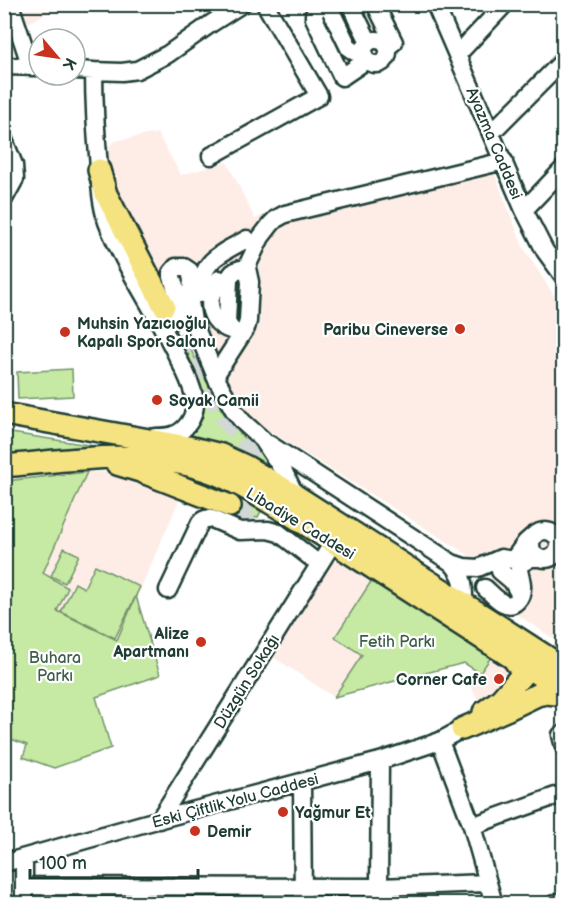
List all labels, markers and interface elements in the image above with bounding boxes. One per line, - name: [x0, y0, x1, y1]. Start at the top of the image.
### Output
- north arrow: [27, 27, 87, 87]
- text: K: [58, 54, 80, 73]
- street label: Ayazma Caddesi: [462, 85, 526, 202]
- place label: Muhsin Yazıcıoğlu Kapalı Spor Salonu: [77, 315, 216, 352]
- place label: Paribu Cineverse: [323, 321, 448, 340]
- marker: Paribu Cineverse: [453, 322, 467, 336]
- marker: Muhsin Yazıcıoğlu Kapalı Spor Salonu: [58, 325, 72, 339]
- place label: Soyak Camii: [169, 392, 259, 411]
- marker: Soyak Camii: [150, 393, 164, 407]
- street label: Libadiye Caddesi: [242, 484, 358, 564]
- place label: Alize Apartmanı: [112, 625, 189, 662]
- street label: Düzgün Sokağı: [211, 631, 284, 733]
- park label: Fetih Parkı: [359, 633, 435, 652]
- marker: Alize Apartmanı: [194, 635, 208, 649]
- park label: Buhara Parkı: [29, 649, 81, 686]
- place label: Corner Cafe: [396, 671, 487, 690]
- marker: Corner Cafe: [492, 672, 506, 686]
- street label: Eski Çiftlik Yolu Caddesi: [150, 770, 321, 833]
- place label: Yağmur Et: [295, 804, 371, 823]
- marker: Yağmur Et: [276, 805, 290, 819]
- place label: Demir: [207, 823, 252, 842]
- marker: Demir: [188, 824, 202, 838]
- scale bar: [30, 842, 198, 880]
- text: 100 m: [39, 853, 87, 874]

